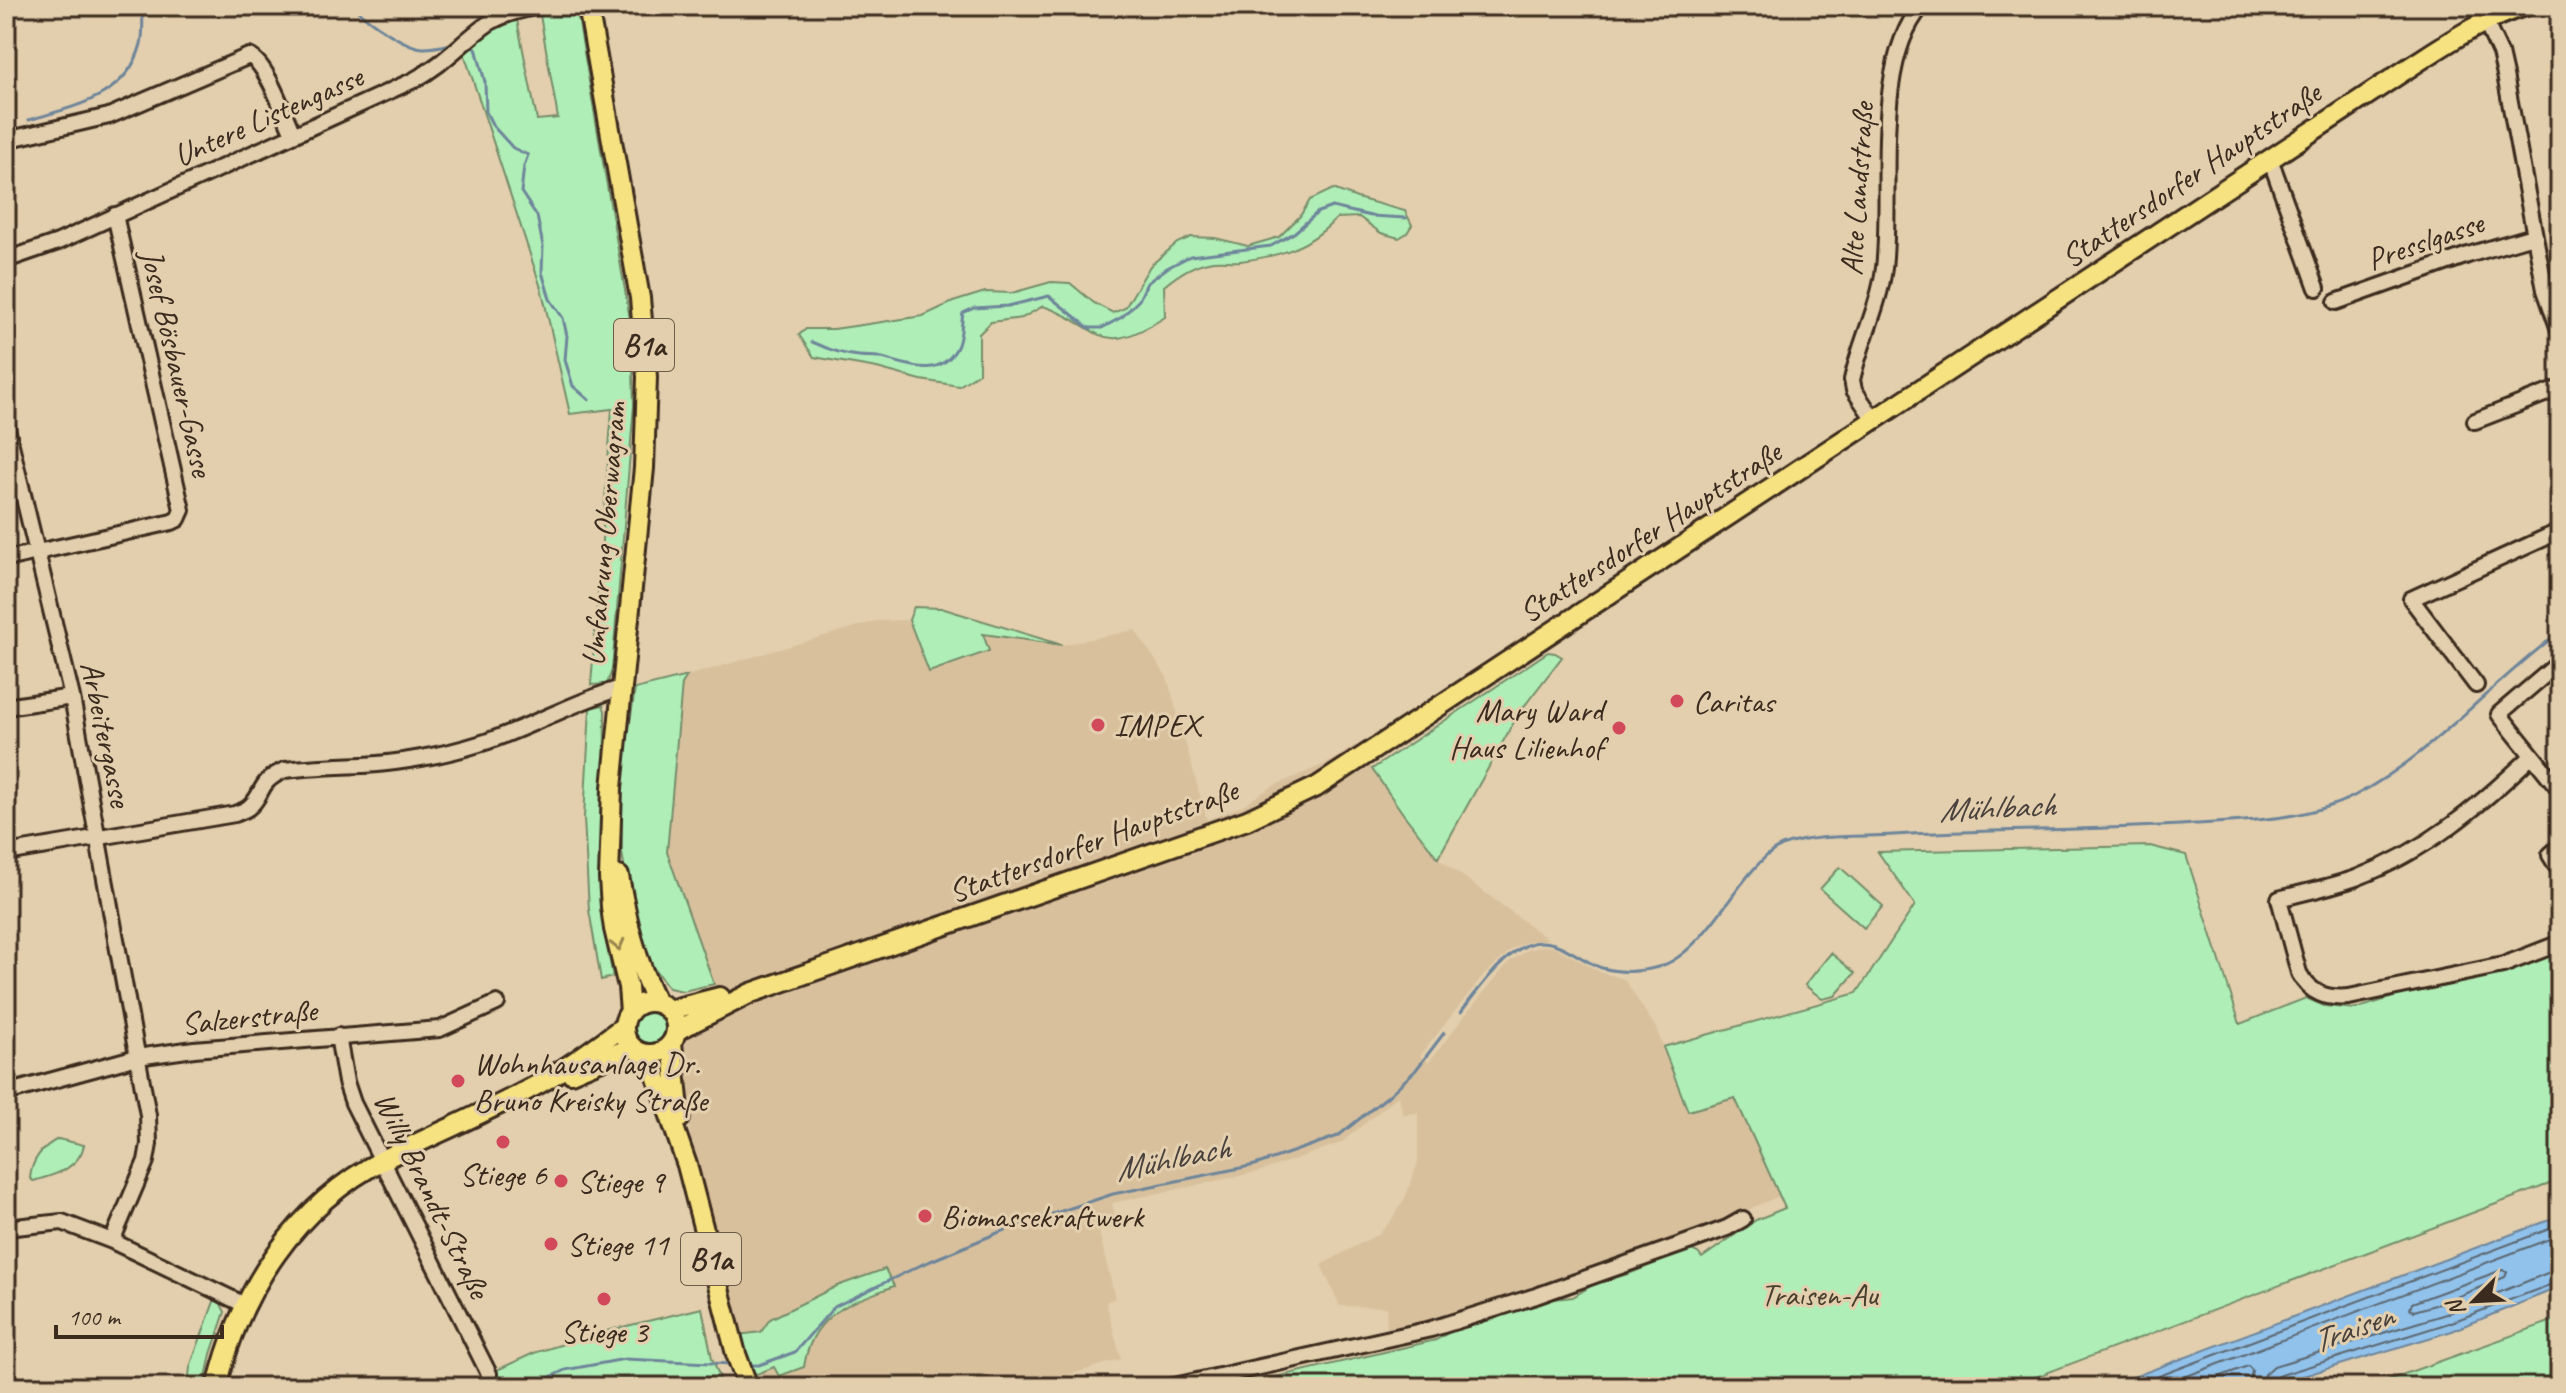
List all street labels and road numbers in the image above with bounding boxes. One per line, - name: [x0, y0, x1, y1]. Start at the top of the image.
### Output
- street label: Untere Listengasse: [167, 55, 371, 176]
- street label: Stattersdorfer Hauptstraße: [2053, 71, 2331, 277]
- street label: Alte Landstraße: [1831, 99, 1884, 277]
- street label: Presslgasse: [2361, 201, 2491, 280]
- street label: Josef Bösbauer-Gasse: [131, 244, 224, 483]
- road number: B1a: [614, 319, 674, 371]
- street label: Umfahrung Oberwagram: [572, 399, 636, 668]
- street label: Stattersdorfer Hauptstraße: [1511, 430, 1791, 632]
- street label: Arbeitergasse: [71, 658, 142, 813]
- street label: Stattersdorfer Hauptstraße: [943, 769, 1246, 912]
- street label: Salzerstraße: [179, 989, 321, 1044]
- street label: Willy Brandt-Straße: [364, 1085, 501, 1307]
- road number: B1a: [681, 1233, 741, 1285]

